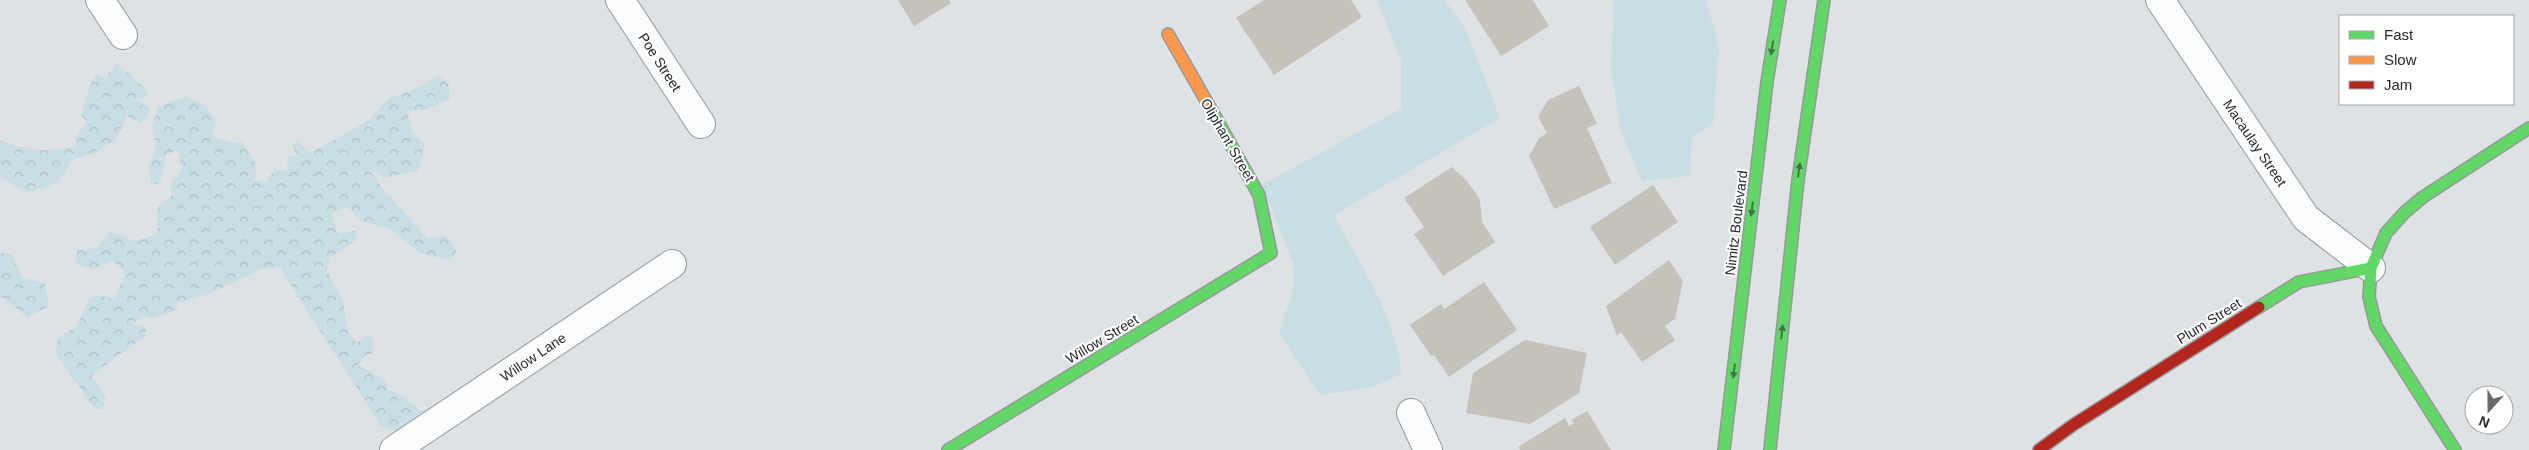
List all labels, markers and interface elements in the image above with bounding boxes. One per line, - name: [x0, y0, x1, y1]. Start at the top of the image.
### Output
- legend: [2339, 15, 2514, 105]
- text: Fast: [2384, 26, 2414, 43]
- street label: Poe Street: [635, 30, 685, 94]
- one-way arrow: [1768, 40, 1776, 56]
- text: Slow: [2384, 51, 2417, 68]
- text: Jam: [2384, 76, 2412, 93]
- street label: Oliphant Street: [1198, 96, 1258, 185]
- street label: Macaulay Street: [2220, 97, 2290, 189]
- one-way arrow: [1795, 162, 1803, 178]
- street label: Nimitz Boulevard: [1722, 170, 1750, 276]
- one-way arrow: [1748, 202, 1756, 218]
- street label: Plum Street: [2174, 295, 2244, 347]
- street label: Willow Street: [1063, 311, 1141, 367]
- one-way arrow: [1778, 324, 1786, 340]
- street label: Willow Lane: [497, 329, 569, 385]
- one-way arrow: [1730, 363, 1738, 379]
- north arrow: [2464, 385, 2514, 435]
- text: N: [2477, 413, 2492, 431]

